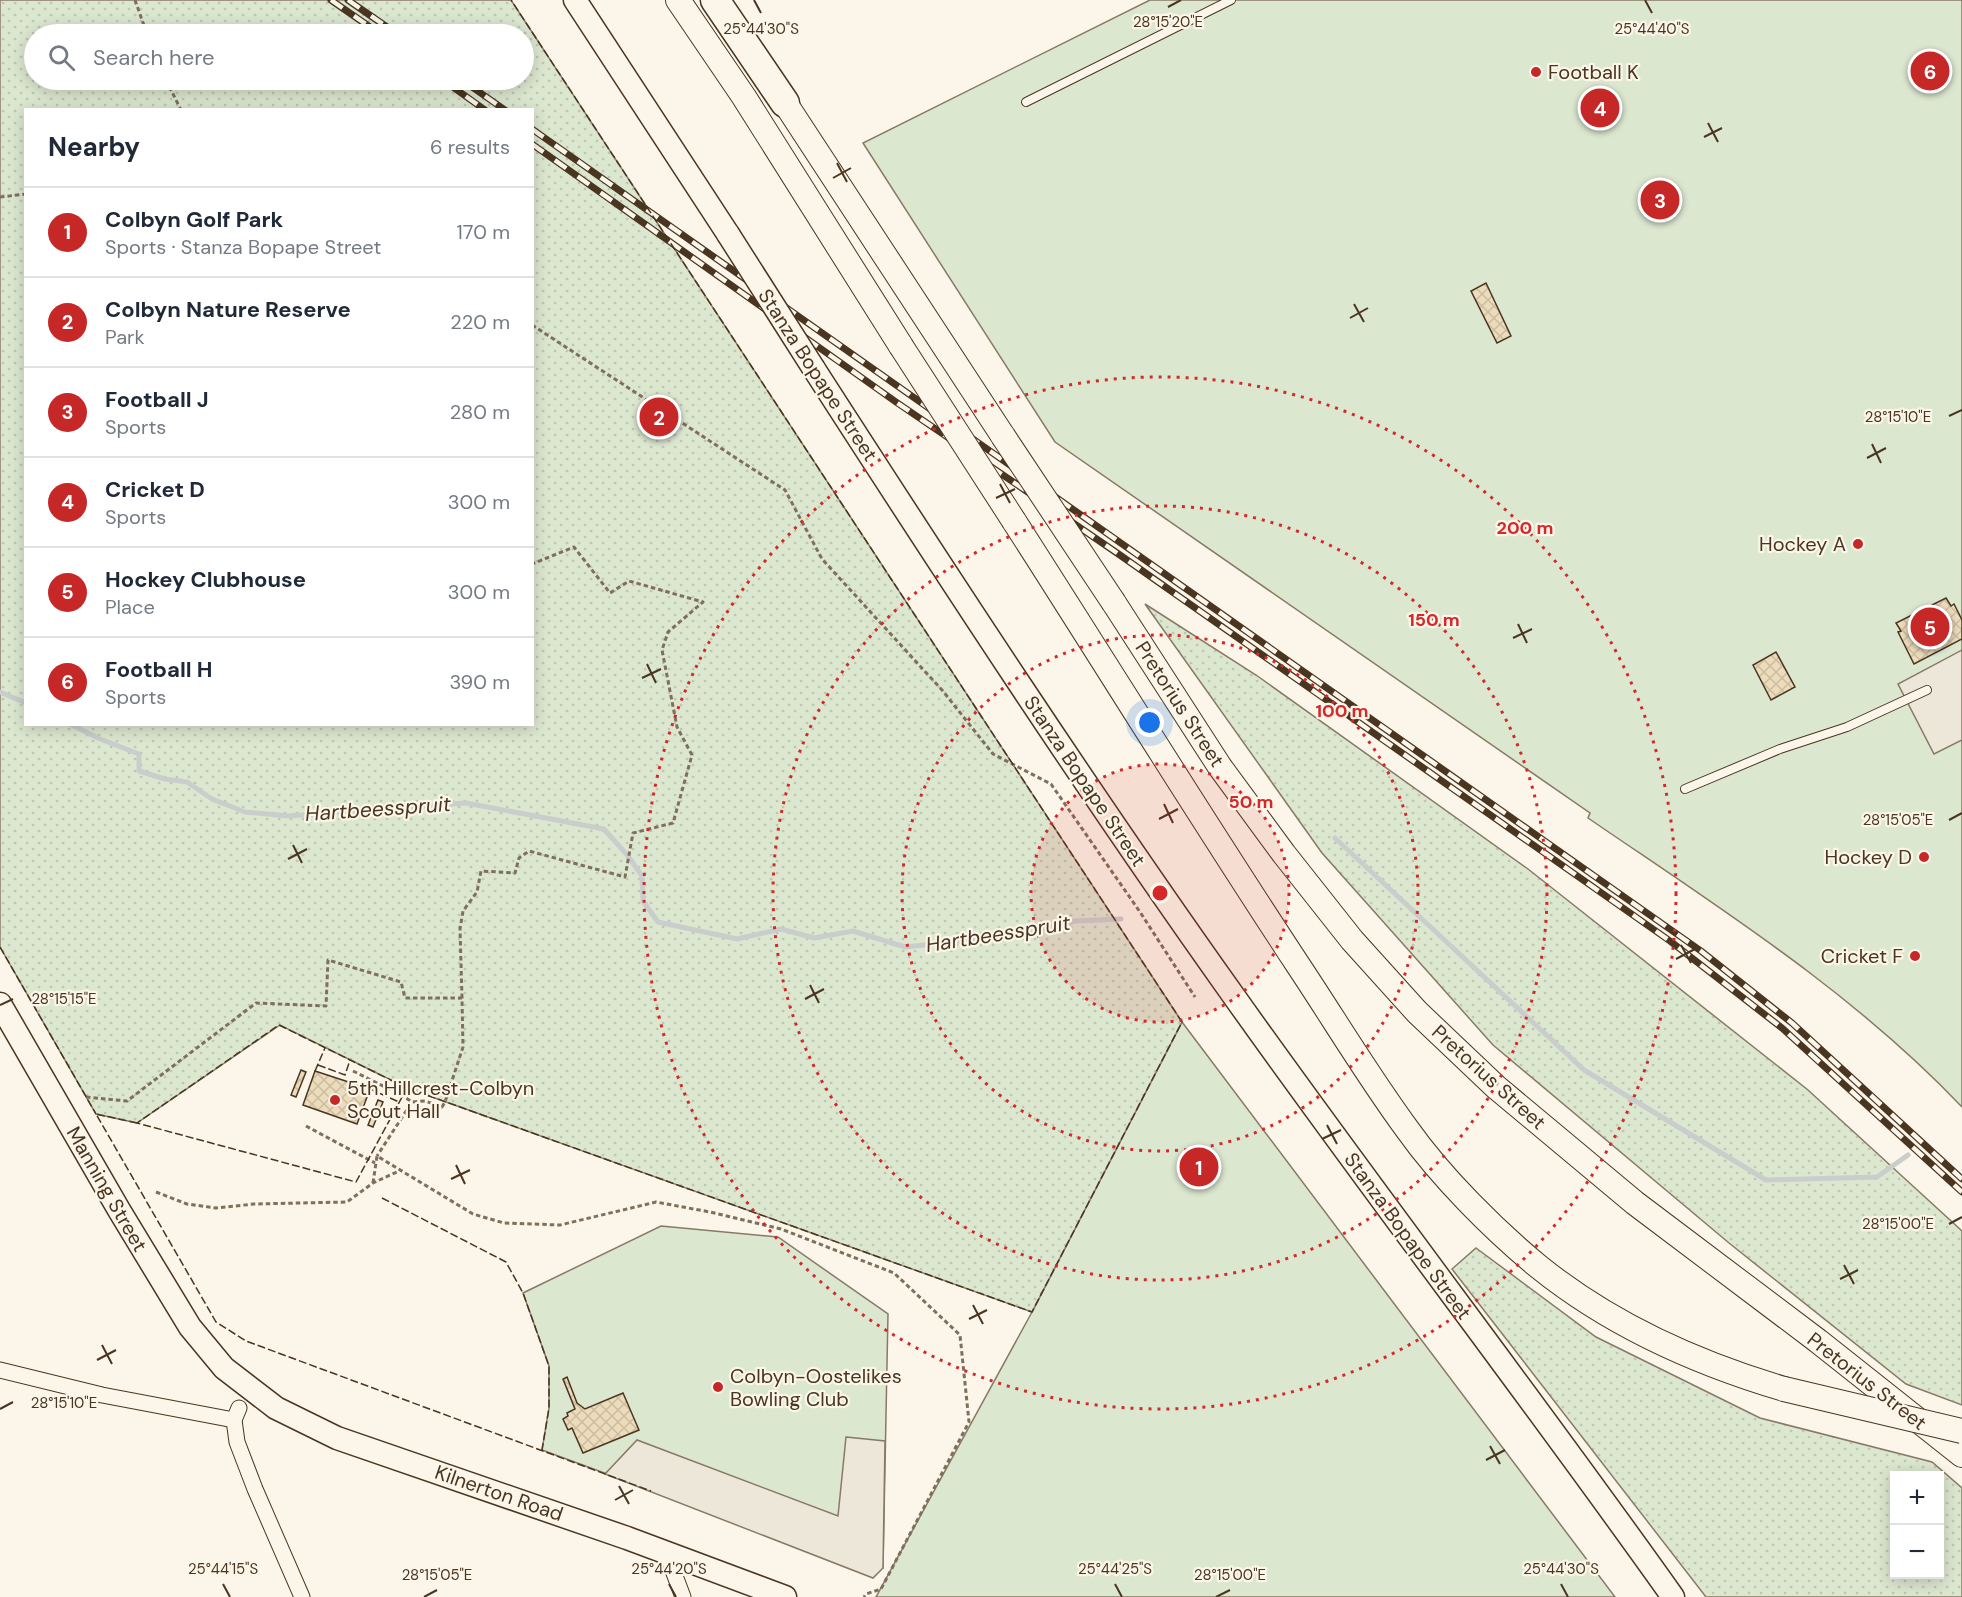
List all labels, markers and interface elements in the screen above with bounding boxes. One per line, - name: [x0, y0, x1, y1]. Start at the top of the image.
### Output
- text: 28°15'20"E: [1133, 12, 1203, 32]
- text: 25°44'30"S: [723, 19, 799, 39]
- text: 25°44'40"S: [1614, 19, 1690, 39]
- search box: [24, 24, 534, 90]
- icon: search: [45, 41, 78, 74]
- text: Search here: [93, 43, 214, 72]
- pin: 6: [1910, 48, 1950, 94]
- place label: Football K: [1548, 59, 1639, 85]
- marker: Football K: [1529, 65, 1543, 79]
- pin: 4: [1580, 86, 1620, 130]
- text: Nearby: [48, 130, 140, 164]
- text: 6 results: [430, 134, 510, 160]
- pin: 3: [1640, 178, 1680, 222]
- text: Colbyn Golf Park: [105, 205, 283, 234]
- text: 1: [64, 219, 71, 245]
- text: 170 m: [457, 219, 510, 245]
- text: Sports · Stanza Bopape Street: [105, 234, 381, 260]
- street label: Stanza Bopape Street: [753, 284, 884, 466]
- text: Colbyn Nature Reserve: [105, 295, 351, 324]
- text: 2: [62, 309, 73, 335]
- text: 220 m: [450, 309, 510, 335]
- text: Park: [105, 324, 145, 350]
- text: Football J: [105, 385, 209, 414]
- pin: 2: [640, 394, 678, 440]
- text: 3: [61, 399, 74, 425]
- text: 280 m: [450, 399, 510, 425]
- text: 28°15'10"E: [1865, 407, 1931, 427]
- text: Sports: [105, 414, 166, 440]
- text: Cricket D: [105, 475, 205, 504]
- text: 4: [61, 489, 74, 515]
- text: 300 m: [448, 489, 510, 515]
- text: Sports: [105, 504, 166, 530]
- text: 200 m: [1497, 516, 1553, 540]
- place label: Hockey A: [1759, 531, 1846, 557]
- marker: Hockey A: [1851, 537, 1865, 551]
- text: Hockey Clubhouse: [105, 565, 306, 594]
- text: 5: [61, 579, 74, 605]
- text: 300 m: [448, 579, 510, 605]
- text: Place: [105, 594, 155, 620]
- pin: 5: [1910, 604, 1950, 650]
- text: 150 m: [1408, 608, 1460, 632]
- street label: Pretorius Street: [1130, 636, 1230, 772]
- text: Football H: [105, 655, 213, 684]
- text: 6: [61, 669, 74, 695]
- text: 390 m: [449, 669, 510, 695]
- text: Sports: [105, 684, 166, 710]
- street label: Stanza Bopape Street: [1018, 691, 1152, 871]
- text: 100 m: [1315, 699, 1369, 723]
- your location: [1135, 708, 1164, 737]
- water label: Hartbeesspruit: [304, 790, 453, 828]
- text: 50 m: [1228, 790, 1274, 814]
- text: 28°15'05"E: [1863, 810, 1933, 830]
- place label: Hockey D: [1825, 844, 1912, 870]
- marker: Hockey D: [1917, 850, 1931, 864]
- centre of rings: [1150, 883, 1170, 903]
- water label: Hartbeesspruit: [924, 909, 1073, 959]
- place label: Cricket F: [1821, 943, 1903, 969]
- marker: Cricket F: [1908, 949, 1922, 963]
- text: 28°15'15"E: [31, 989, 97, 1009]
- street label: Pretorius Street: [1427, 1019, 1552, 1135]
- place label: 5th Hillcrest-Colbyn Scout Hall: [347, 1075, 534, 1124]
- marker: 5th Hillcrest-Colbyn Scout Hall: [328, 1093, 342, 1107]
- street label: Manning Street: [61, 1122, 153, 1256]
- pin: 1: [1180, 1144, 1218, 1190]
- street label: Stanza Bopape Street: [1339, 1147, 1477, 1325]
- text: 28°15'00"E: [1862, 1214, 1934, 1234]
- street label: Pretorius Street: [1802, 1326, 1932, 1436]
- place label: Colbyn-Oostelikes Bowling Club: [730, 1363, 902, 1412]
- marker: Colbyn-Oostelikes Bowling Club: [711, 1380, 725, 1394]
- text: 28°15'10"E: [31, 1393, 97, 1413]
- street label: Kilnerton Road: [431, 1459, 567, 1527]
- map controls: [1890, 1471, 1944, 1579]
- button: +: [1890, 1471, 1944, 1525]
- button: −: [1890, 1525, 1944, 1579]
- text: 25°44'15"S: [188, 1559, 258, 1579]
- text: 25°44'20"S: [631, 1559, 707, 1579]
- text: 25°44'25"S: [1078, 1559, 1152, 1579]
- text: 25°44'30"S: [1523, 1559, 1599, 1579]
- text: 28°15'05"E: [402, 1565, 472, 1585]
- text: 28°15'00"E: [1194, 1565, 1266, 1585]

